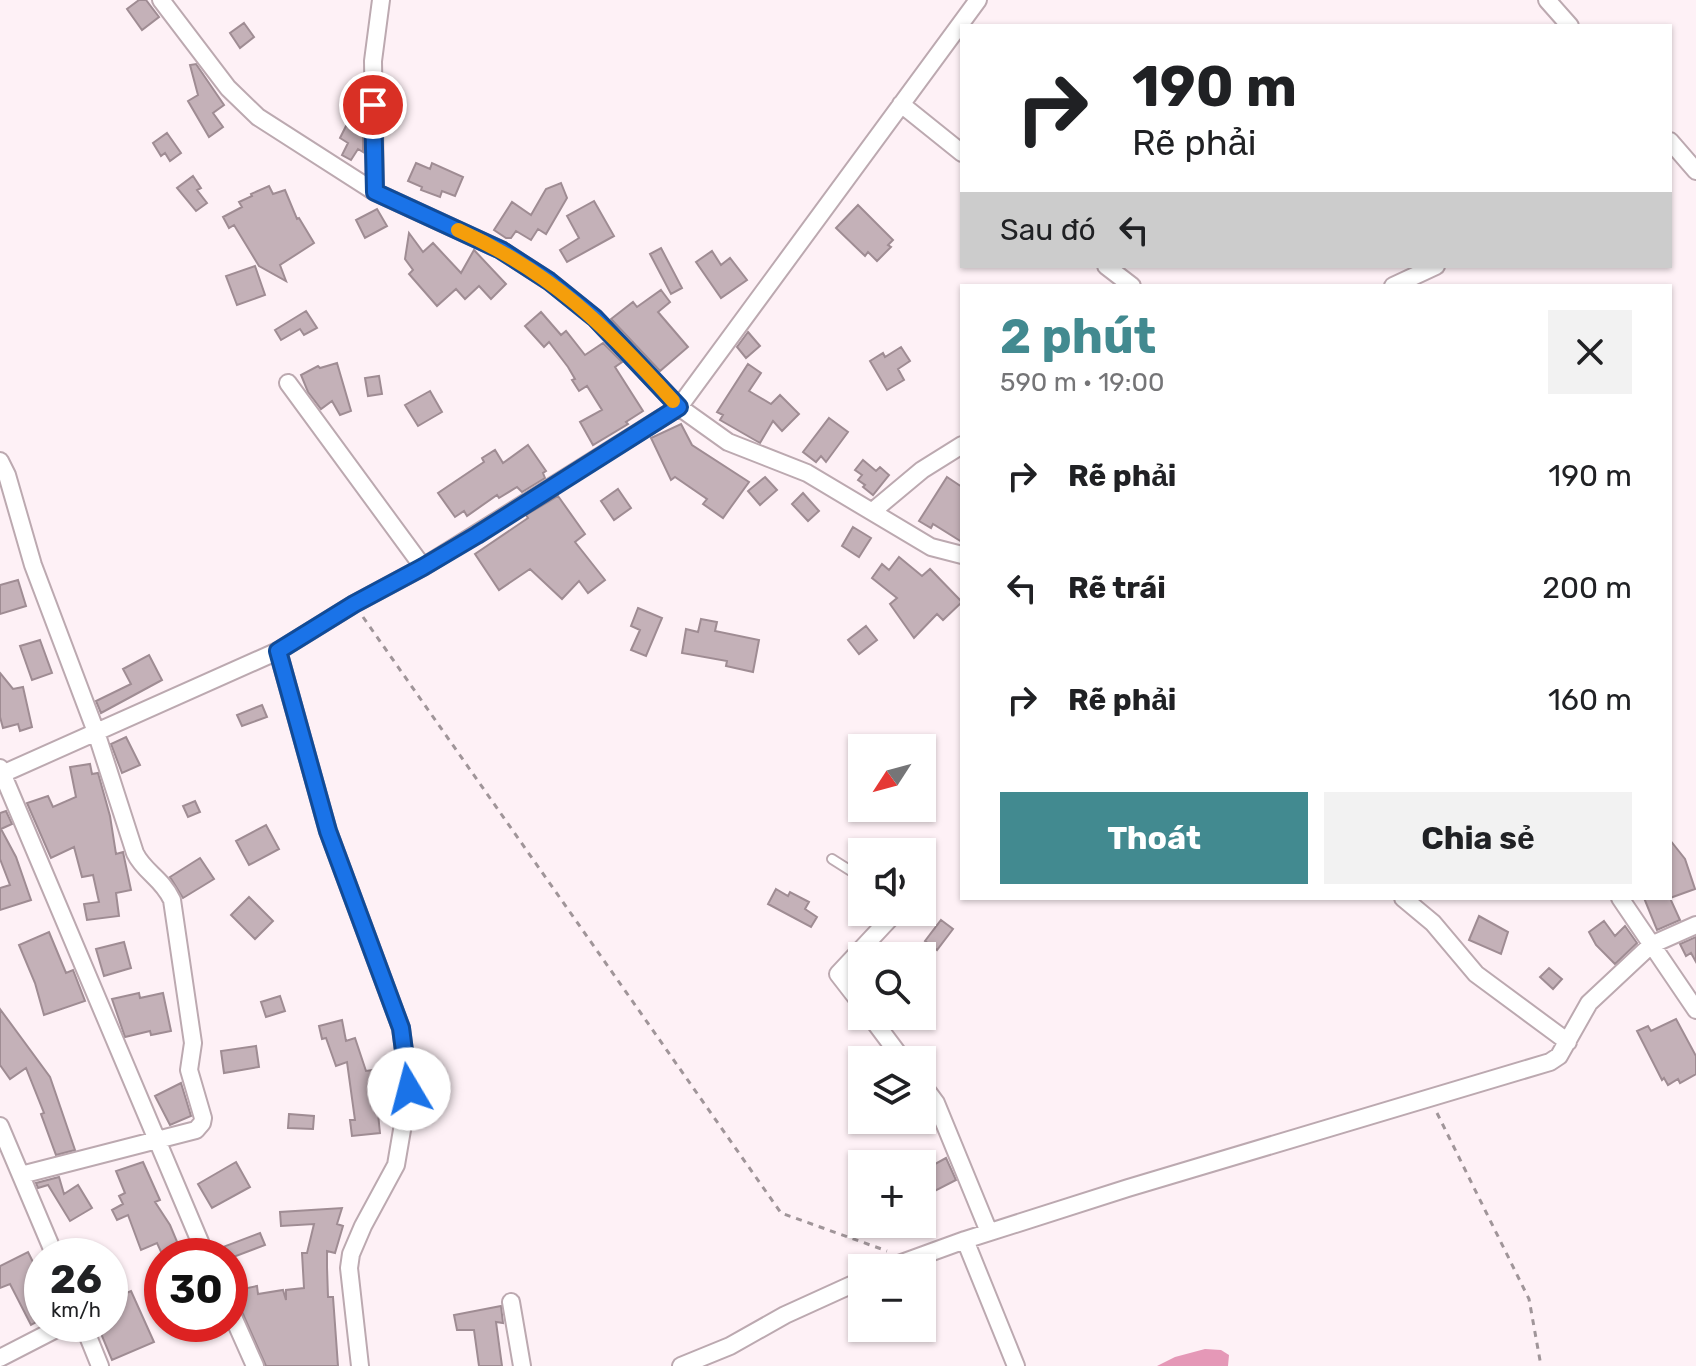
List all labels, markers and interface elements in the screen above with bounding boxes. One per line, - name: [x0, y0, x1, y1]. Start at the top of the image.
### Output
- text: 190 m: [1132, 54, 1297, 120]
- icon: right: [1000, 56, 1104, 160]
- pin: [339, 71, 407, 139]
- icon: arrive: [351, 83, 395, 127]
- text: Rẽ phải: [1132, 121, 1256, 164]
- icon: left: [1112, 208, 1156, 252]
- text: Sau đó: [1000, 212, 1096, 248]
- text: 2 phút: [1000, 308, 1156, 365]
- button: close: [1548, 310, 1632, 394]
- text: 590 m · 19:00: [1000, 367, 1164, 398]
- icon: right: [1000, 454, 1044, 498]
- text: Rẽ phải: [1068, 458, 1176, 494]
- text: 190 m: [1548, 458, 1632, 494]
- icon: left: [1000, 566, 1044, 610]
- text: Rẽ trái: [1068, 570, 1166, 606]
- text: 200 m: [1542, 570, 1632, 606]
- icon: right: [1000, 678, 1044, 722]
- text: Rẽ phải: [1068, 682, 1176, 718]
- text: 160 m: [1548, 682, 1632, 718]
- north arrow: [848, 734, 936, 822]
- map controls: [848, 734, 936, 1342]
- button: Thoát: [1000, 792, 1308, 884]
- button: Chia sẻ: [1324, 792, 1632, 884]
- button: sound: [848, 838, 936, 926]
- button: search: [848, 942, 936, 1030]
- button: layers: [848, 1046, 936, 1134]
- position arrow: [367, 1047, 451, 1131]
- button: +: [848, 1150, 936, 1238]
- speed limit sign: 30: [144, 1238, 248, 1342]
- button: −: [848, 1254, 936, 1342]
- text: 26: [50, 1256, 102, 1303]
- text: km/h: [51, 1298, 101, 1322]

